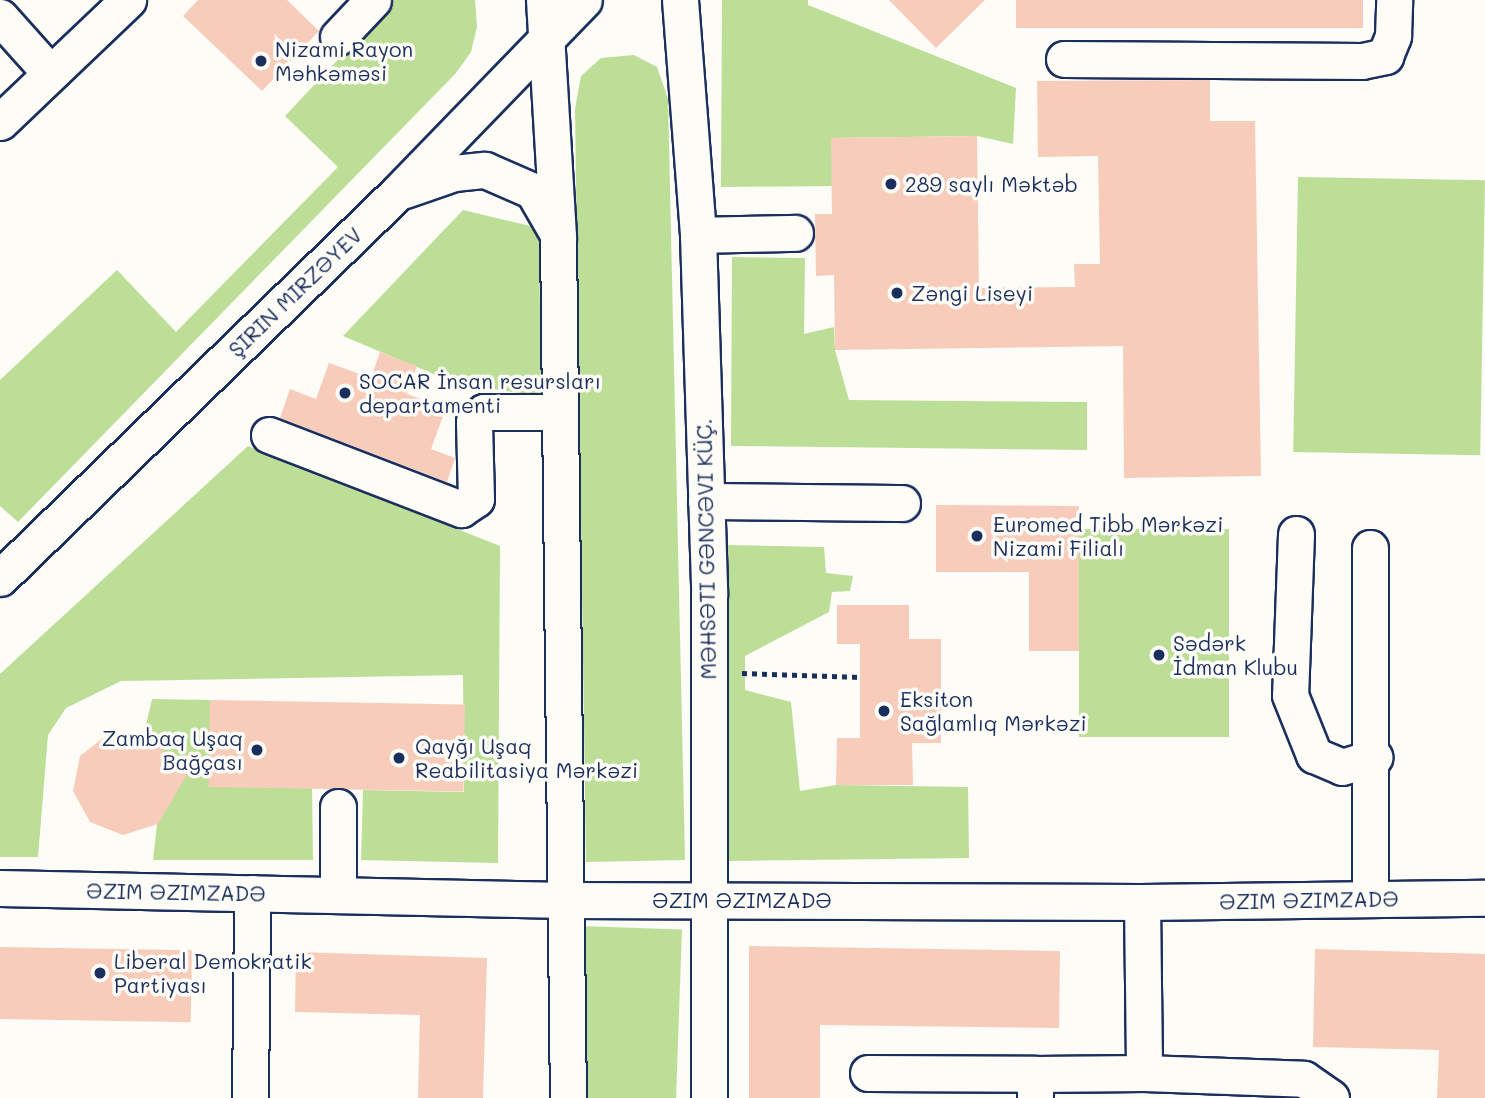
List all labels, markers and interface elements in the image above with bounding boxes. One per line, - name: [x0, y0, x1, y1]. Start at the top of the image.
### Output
- place label: Nizami Rayon Məhkəməsi: [275, 36, 413, 86]
- marker: Nizami Rayon Məhkəməsi: [253, 53, 269, 69]
- place label: 289 saylı Məktəb: [905, 171, 1078, 197]
- marker: 289 saylı Məktəb: [883, 176, 899, 192]
- street label: ŞIRIN MIRZƏYEV: [223, 222, 367, 362]
- place label: Zəngi Liseyi: [911, 280, 1033, 306]
- marker: Zəngi Liseyi: [889, 285, 905, 301]
- place label: SOCAR İnsan resursları departamenti: [359, 368, 601, 418]
- marker: SOCAR İnsan resursları departamenti: [337, 385, 353, 401]
- street label: MƏHSƏTI GƏNCƏVI KÜÇ.: [691, 418, 721, 680]
- place label: Euromed Tibb Mərkəzi Nizami Filialı: [993, 511, 1223, 561]
- marker: Euromed Tibb Mərkəzi Nizami Filialı: [967, 526, 987, 546]
- place label: Sədərk İdman Klubu: [1173, 630, 1298, 680]
- marker: Sədərk İdman Klubu: [1151, 647, 1167, 663]
- place label: Eksiton Sağlamlıq Mərkəzi: [900, 686, 1087, 736]
- marker: Eksiton Sağlamlıq Mərkəzi: [874, 701, 894, 721]
- place label: Zambaq Uşaq Bağçası: [102, 725, 243, 775]
- place label: Qayğı Uşaq Reabilitasiya Mərkəzi: [415, 733, 638, 783]
- marker: Zambaq Uşaq Bağçası: [249, 742, 265, 758]
- marker: Qayğı Uşaq Reabilitasiya Mərkəzi: [389, 748, 409, 768]
- street label: ƏZIM ƏZIMZADƏ: [86, 878, 266, 906]
- street label: ƏZIM ƏZIMZADƏ: [1219, 886, 1399, 914]
- street label: ƏZIM ƏZIMZADƏ: [652, 887, 832, 913]
- place label: Liberal Demokratik Partiyası: [114, 948, 312, 998]
- marker: Liberal Demokratik Partiyası: [92, 965, 108, 981]

